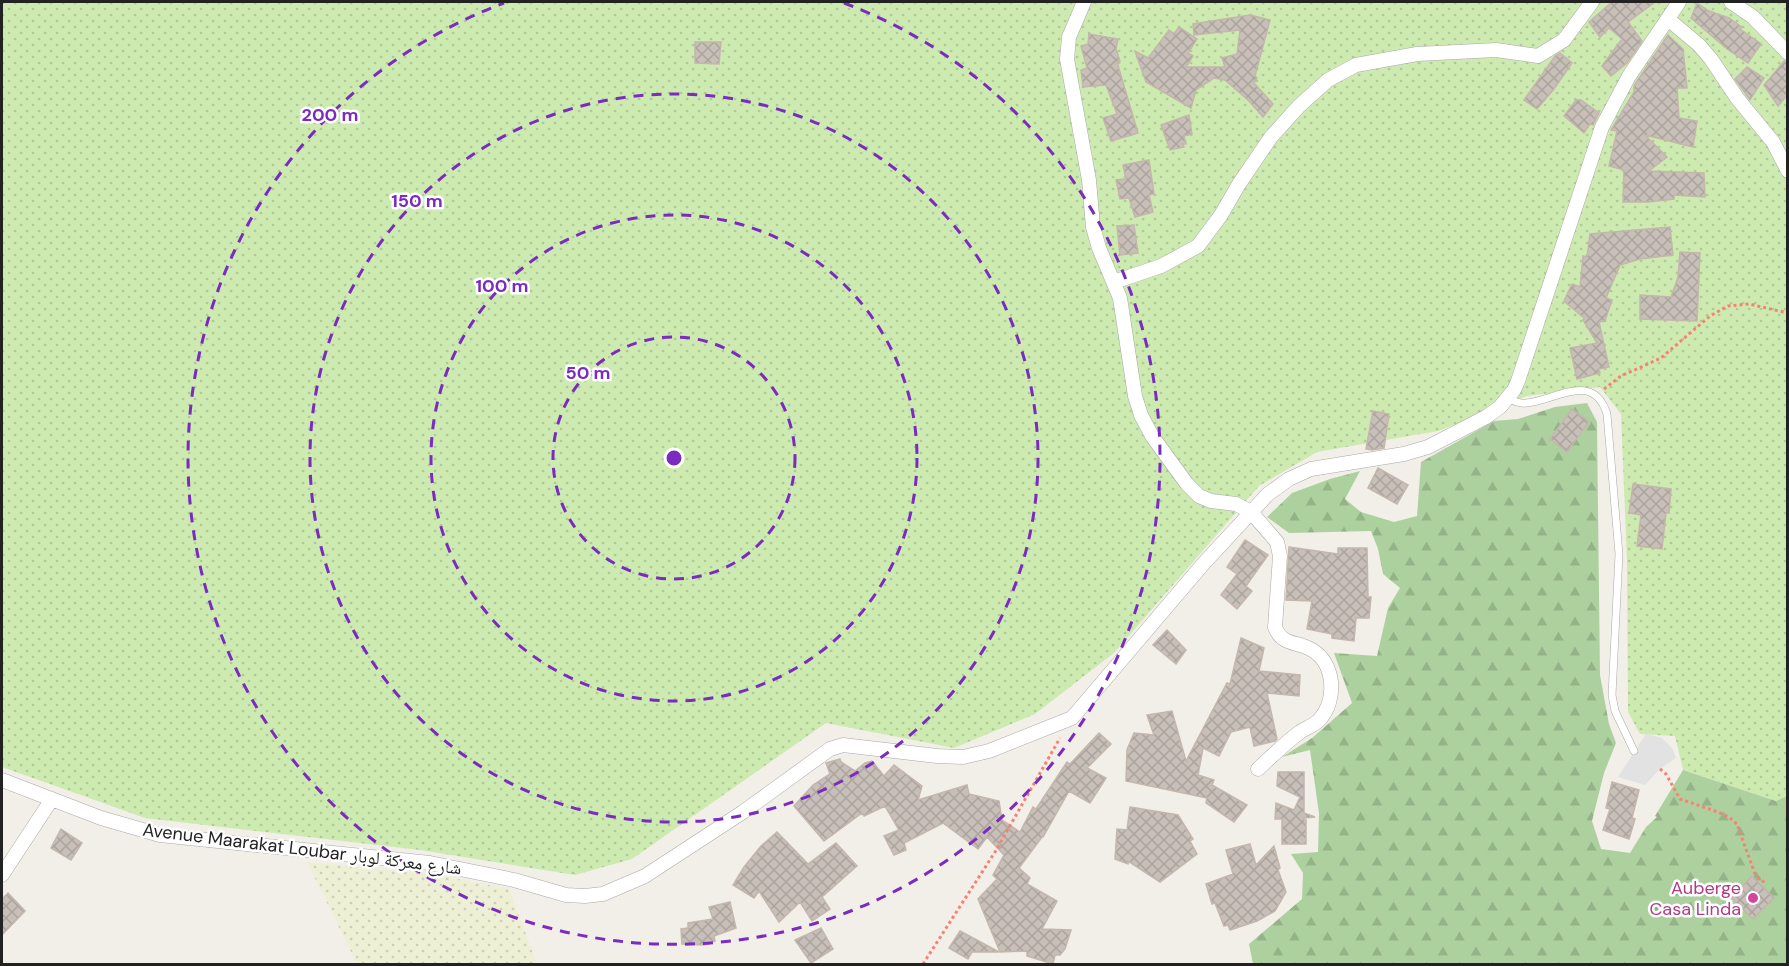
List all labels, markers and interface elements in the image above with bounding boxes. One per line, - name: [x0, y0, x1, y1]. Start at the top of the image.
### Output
- text: 200 m: [302, 103, 358, 127]
- text: 150 m: [391, 189, 443, 213]
- text: 100 m: [475, 274, 529, 298]
- text: 50 m: [565, 361, 611, 385]
- centre of rings: [664, 448, 684, 468]
- street label: Avenue Maarakat Loubar شارع معركة لوبار: [141, 818, 463, 880]
- place label: Auberge Casa Linda: [1649, 876, 1741, 921]
- marker: Auberge Casa Linda: [1746, 891, 1760, 905]

